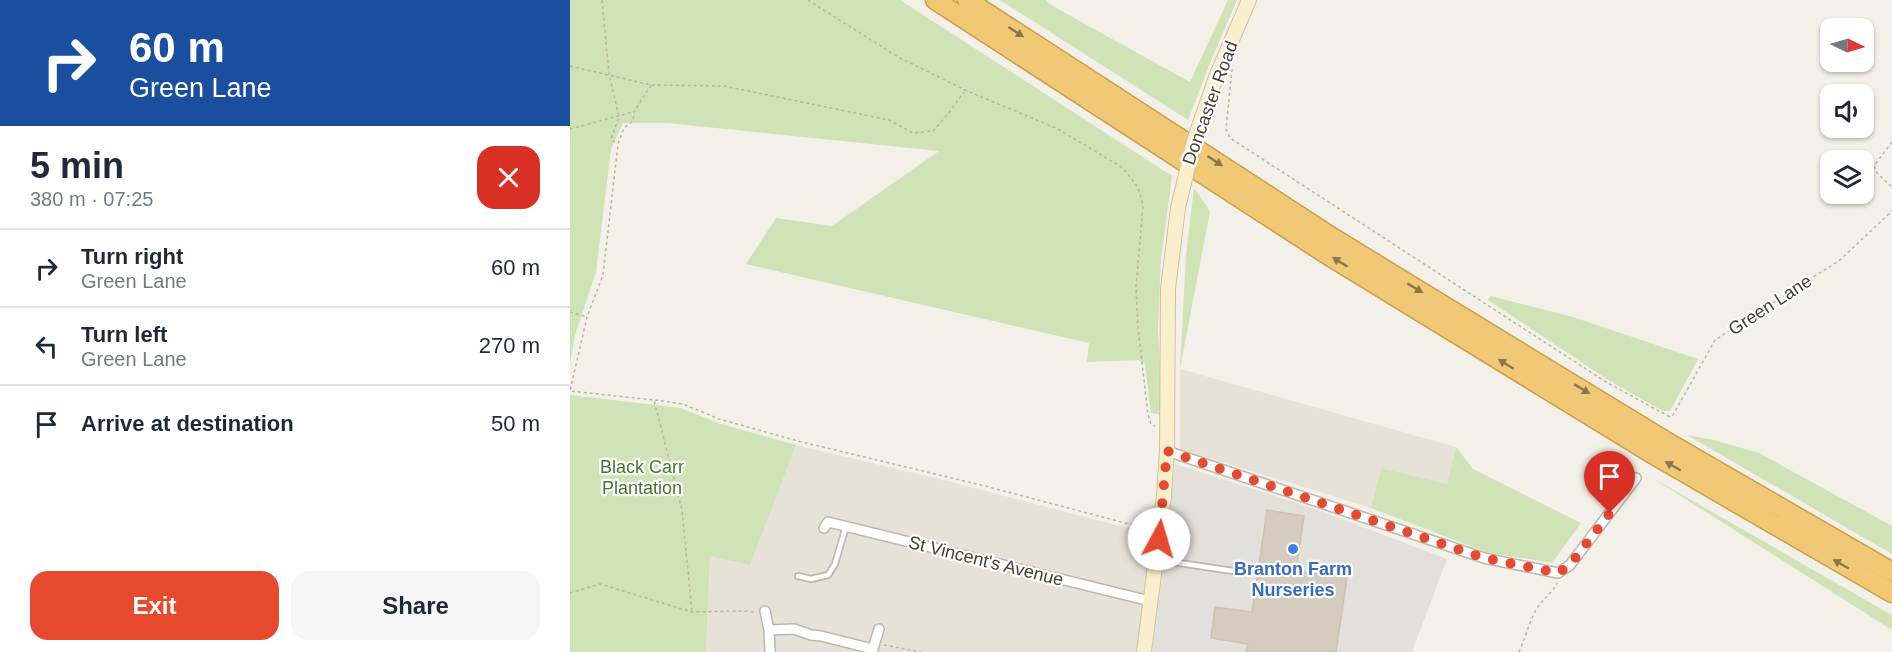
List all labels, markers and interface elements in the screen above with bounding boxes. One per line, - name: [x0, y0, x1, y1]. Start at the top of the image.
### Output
- north arrow: [1820, 18, 1874, 72]
- map controls: [1820, 18, 1874, 204]
- icon: right: [30, 24, 108, 102]
- text: 60 m: [129, 24, 225, 71]
- one-way arrow: [1008, 26, 1024, 38]
- street label: Doncaster Road: [1178, 38, 1242, 168]
- text: Green Lane: [129, 73, 272, 103]
- button: sound: [1820, 84, 1874, 138]
- text: 5 min: [30, 145, 124, 186]
- button: close: [477, 146, 540, 209]
- button: layers: [1820, 150, 1874, 204]
- one-way arrow: [1207, 155, 1223, 166]
- text: 380 m · 07:25: [30, 188, 153, 210]
- text: Turn right: [81, 244, 183, 269]
- icon: right: [30, 252, 63, 285]
- text: 60 m: [491, 255, 540, 280]
- one-way arrow: [1332, 257, 1348, 268]
- text: Green Lane: [81, 270, 187, 292]
- street label: Green Lane: [1725, 271, 1815, 339]
- one-way arrow: [1407, 282, 1423, 293]
- text: Turn left: [81, 322, 167, 347]
- icon: left: [30, 330, 63, 363]
- text: 270 m: [479, 333, 540, 358]
- text: Green Lane: [81, 348, 187, 370]
- one-way arrow: [1498, 359, 1514, 370]
- one-way arrow: [1574, 384, 1590, 395]
- icon: arrive: [30, 408, 63, 441]
- text: Arrive at destination: [81, 411, 294, 436]
- text: 50 m: [491, 411, 540, 436]
- pin: [1584, 451, 1635, 513]
- park label: Black Carr Plantation: [600, 457, 684, 498]
- icon: arrive: [1593, 460, 1626, 493]
- one-way arrow: [1664, 461, 1681, 471]
- position arrow: [1127, 507, 1191, 571]
- street label: St Vincent's Avenue: [906, 532, 1066, 590]
- marker: Branton Farm Nurseries: [1286, 542, 1300, 556]
- one-way arrow: [1833, 558, 1849, 569]
- place label: Branton Farm Nurseries: [1234, 559, 1352, 600]
- button: Exit: [30, 571, 279, 640]
- button: Share: [291, 571, 540, 640]

